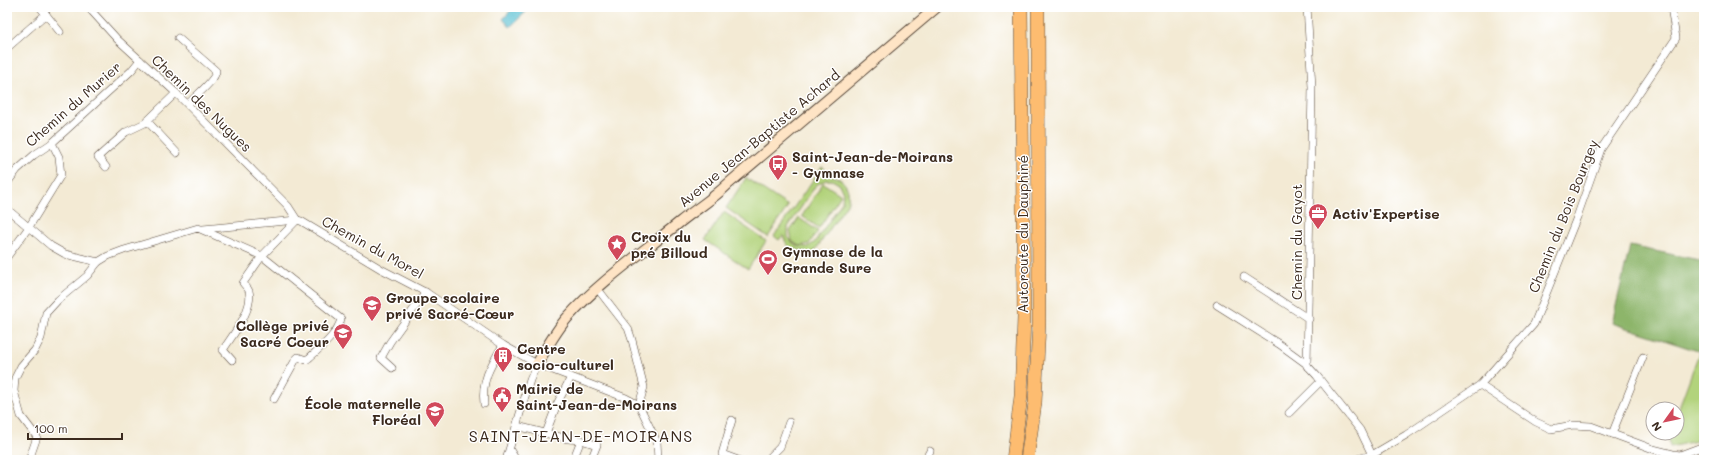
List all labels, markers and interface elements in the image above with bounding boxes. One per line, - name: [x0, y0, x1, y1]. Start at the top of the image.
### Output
- street label: Chemin des Nugues: [148, 50, 256, 156]
- street label: Chemin du Murier: [21, 57, 125, 151]
- street label: Avenue Jean-Baptiste Achard: [674, 65, 844, 211]
- street label: Chemin du Bois Bourgey: [1524, 137, 1602, 295]
- place label: Saint-Jean-de-Moirans - Gymnase: [792, 147, 953, 182]
- bus stop icon: Saint-Jean-de-Moirans - Gymnase: [767, 153, 789, 181]
- street label: Autoroute du Dauphiné: [1013, 155, 1032, 313]
- street label: Chemin du Gayot: [1287, 184, 1306, 300]
- office icon: Activ'Expertise: [1307, 202, 1329, 230]
- place label: Activ'Expertise: [1332, 204, 1440, 223]
- street label: Chemin du Morel: [319, 211, 427, 283]
- place label: Croix du pré Billoud: [631, 227, 708, 262]
- place icon: Croix du pré Billoud: [606, 233, 628, 261]
- place label: Gymnase de la Grande Sure: [782, 242, 884, 277]
- sports icon: Gymnase de la Grande Sure: [757, 248, 779, 276]
- place label: Groupe scolaire privé Sacré-Cœur: [386, 288, 514, 323]
- school or university icon: Groupe scolaire privé Sacré-Cœur: [361, 294, 383, 322]
- place label: Collège privé Sacré Coeur: [236, 316, 329, 351]
- school or university icon: Collège privé Sacré Coeur: [332, 322, 354, 350]
- place label: Centre socio-culturel: [517, 339, 614, 374]
- building icon: Centre socio-culturel: [492, 345, 514, 373]
- place label: Mairie de Saint-Jean-de-Moirans: [516, 379, 677, 414]
- public building icon: Mairie de Saint-Jean-de-Moirans: [491, 385, 513, 413]
- place label: École maternelle Floréal: [304, 394, 421, 429]
- school or university icon: École maternelle Floréal: [424, 400, 446, 428]
- north arrow: [1645, 401, 1685, 441]
- scale bar: [28, 415, 122, 441]
- text: N: [1648, 419, 1665, 434]
- text: 100 m: [34, 420, 68, 436]
- district label: SAINT-JEAN-DE-MOIRANS: [469, 425, 693, 446]

